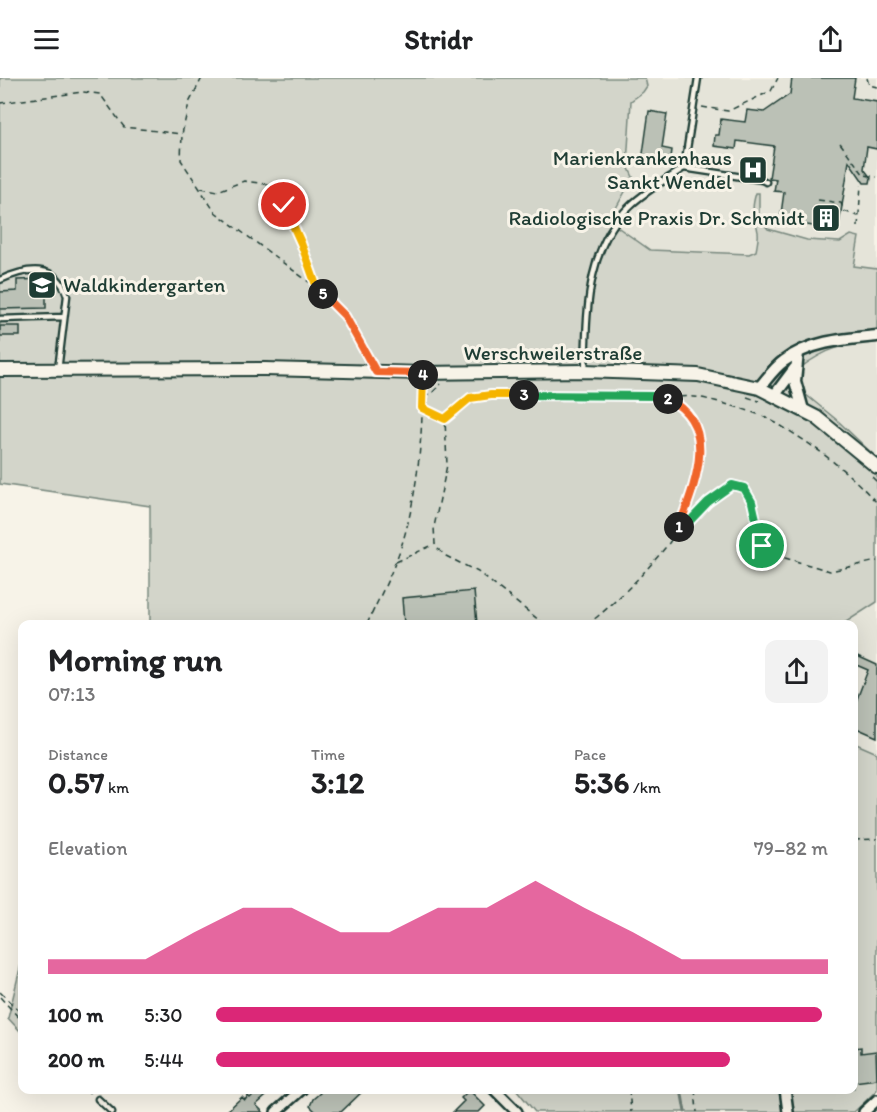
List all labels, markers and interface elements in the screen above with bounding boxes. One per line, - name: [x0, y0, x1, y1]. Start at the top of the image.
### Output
- icon: menu: [30, 23, 63, 56]
- text: Stridr: [405, 23, 472, 56]
- icon: share: [814, 23, 847, 56]
- place label: Marienkrankenhaus Sankt Wendel: [553, 145, 732, 194]
- hospital icon: Marienkrankenhaus Sankt Wendel: [737, 154, 769, 186]
- pin: [258, 179, 309, 230]
- icon: check: [267, 188, 300, 221]
- building icon: Radiologische Praxis Dr. Schmidt: [810, 202, 842, 234]
- place label: Radiologische Praxis Dr. Schmidt: [508, 205, 805, 230]
- school or university icon: Waldkindergarten: [26, 269, 58, 301]
- place label: Waldkindergarten: [63, 272, 226, 297]
- pin: 5: [308, 279, 338, 309]
- text: 5: [319, 284, 327, 303]
- street label: Werschweilerstraße: [464, 340, 642, 365]
- pin: 4: [408, 360, 438, 390]
- text: 4: [418, 365, 428, 384]
- pin: 3: [509, 380, 539, 410]
- pin: 2: [653, 384, 683, 414]
- text: 3: [520, 385, 528, 404]
- text: 2: [664, 389, 672, 408]
- pin: 1: [664, 512, 694, 542]
- text: 1: [675, 517, 683, 536]
- pin: [736, 520, 787, 571]
- icon: arrive: [745, 529, 778, 562]
- text: Morning run: [48, 640, 223, 679]
- button: share: [765, 640, 828, 703]
- text: 07:13: [48, 682, 95, 706]
- text: Distance: [48, 745, 108, 764]
- text: Time: [311, 745, 345, 764]
- text: Pace: [574, 745, 606, 764]
- text: 0.57: [48, 764, 105, 801]
- text: 3:12: [311, 764, 364, 801]
- text: 5:36: [574, 764, 629, 801]
- text: km: [105, 778, 129, 797]
- text: /km: [629, 778, 661, 797]
- text: Elevation: [48, 836, 127, 860]
- text: 79–82 m: [754, 836, 828, 860]
- text: 100 m: [48, 1003, 103, 1027]
- text: 5:30: [144, 1003, 183, 1027]
- text: 200 m: [48, 1048, 104, 1072]
- text: 5:44: [144, 1048, 183, 1072]

